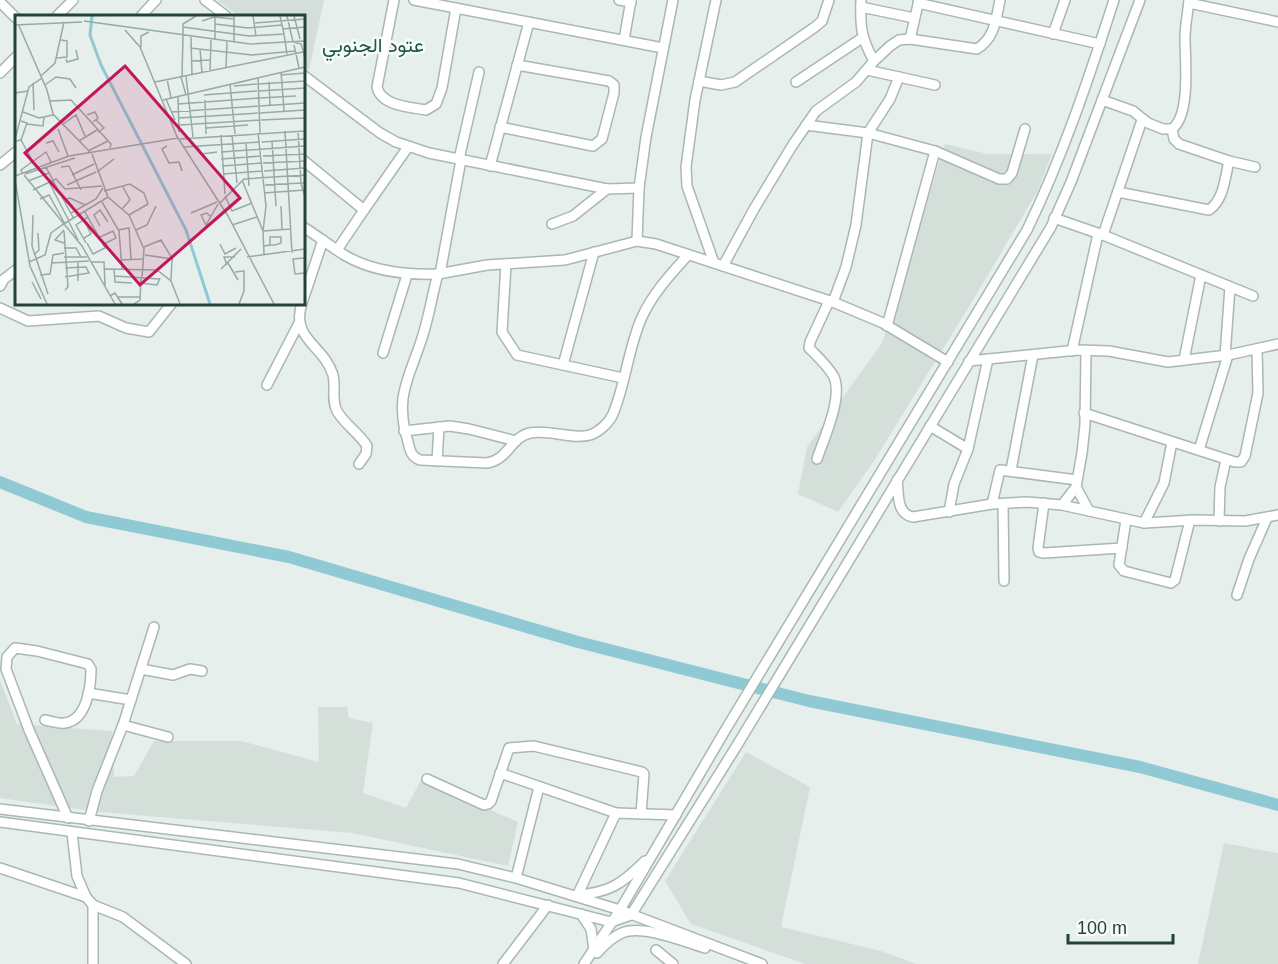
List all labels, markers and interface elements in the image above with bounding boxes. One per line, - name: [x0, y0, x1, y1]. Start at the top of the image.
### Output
- inset map: [15, 15, 304, 304]
- district label: عتود الجنوبي: [322, 34, 424, 62]
- scale bar: [1068, 907, 1173, 945]
- text: 100 m: [1077, 918, 1127, 938]

